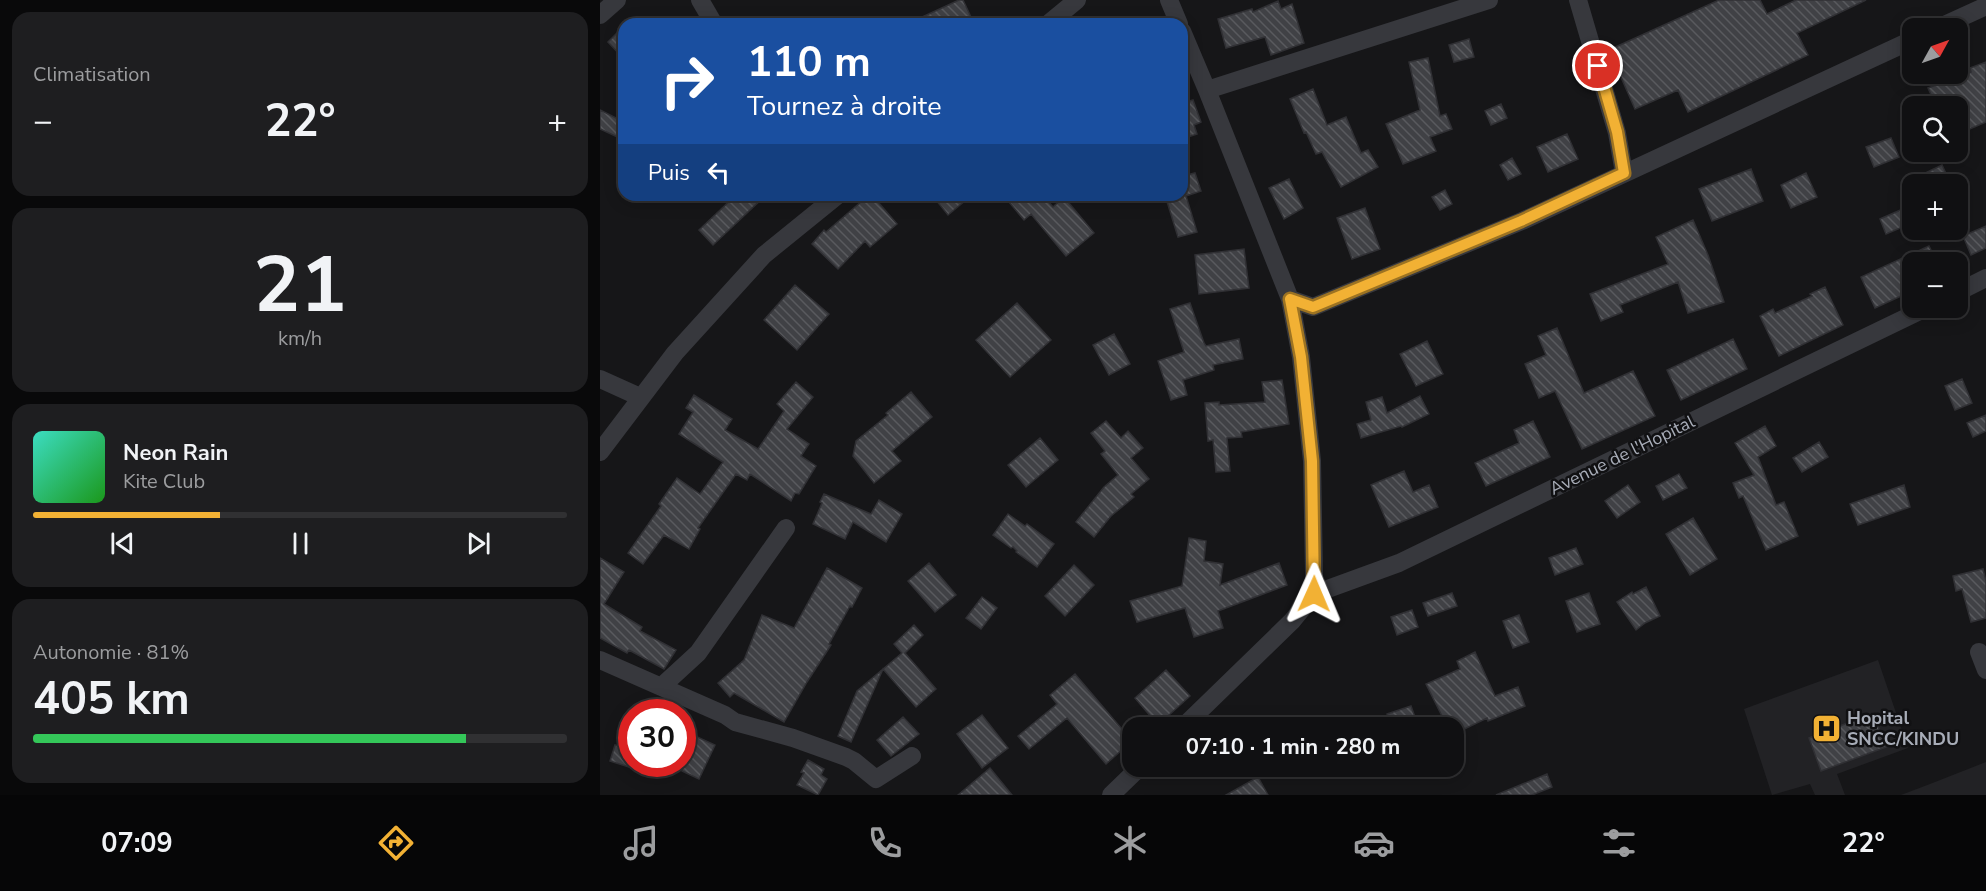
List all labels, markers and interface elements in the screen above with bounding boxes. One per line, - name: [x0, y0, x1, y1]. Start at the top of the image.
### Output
- north arrow: [1902, 18, 1968, 84]
- map controls: [1902, 18, 1968, 318]
- text: 110 m: [747, 34, 871, 91]
- pin: [1572, 40, 1623, 91]
- icon: right: [648, 42, 726, 120]
- icon: arrive: [1581, 49, 1614, 82]
- text: Climatisation: [33, 61, 151, 88]
- text: Tournez à droite: [747, 88, 942, 125]
- text: 22°: [264, 91, 336, 152]
- button: search: [1902, 96, 1968, 162]
- text: −: [33, 99, 53, 144]
- text: +: [547, 99, 567, 144]
- icon: left: [702, 156, 735, 189]
- text: Puis: [648, 158, 690, 188]
- button: +: [1902, 174, 1968, 240]
- text: 21: [253, 232, 347, 339]
- button: −: [1902, 252, 1968, 318]
- text: km/h: [278, 325, 322, 352]
- street label: Avenue de l'Hopital: [1545, 409, 1699, 501]
- text: Neon Rain: [123, 438, 228, 468]
- text: Kite Club: [123, 468, 205, 495]
- icon: previous: [106, 527, 139, 560]
- icon: pause: [284, 527, 317, 560]
- icon: next: [462, 527, 495, 560]
- position arrow: [1282, 562, 1346, 626]
- text: Autonomie · 81%: [33, 639, 189, 666]
- text: 405 km: [33, 669, 190, 730]
- speed limit sign: 30: [618, 699, 696, 777]
- place label: Hopital SNCC/KINDU: [1847, 706, 1959, 751]
- hospital icon: Hopital SNCC/KINDU: [1810, 712, 1842, 744]
- text: 07:10 · 1 min · 280 m: [1186, 732, 1400, 762]
- icon: directions: [375, 822, 417, 864]
- icon: music: [620, 822, 662, 864]
- icon: phone: [864, 822, 906, 864]
- icon: climate: [1109, 822, 1151, 864]
- icon: car: [1353, 822, 1395, 864]
- icon: filters: [1598, 822, 1640, 864]
- text: 07:09: [101, 825, 173, 862]
- text: 22°: [1842, 825, 1885, 862]

